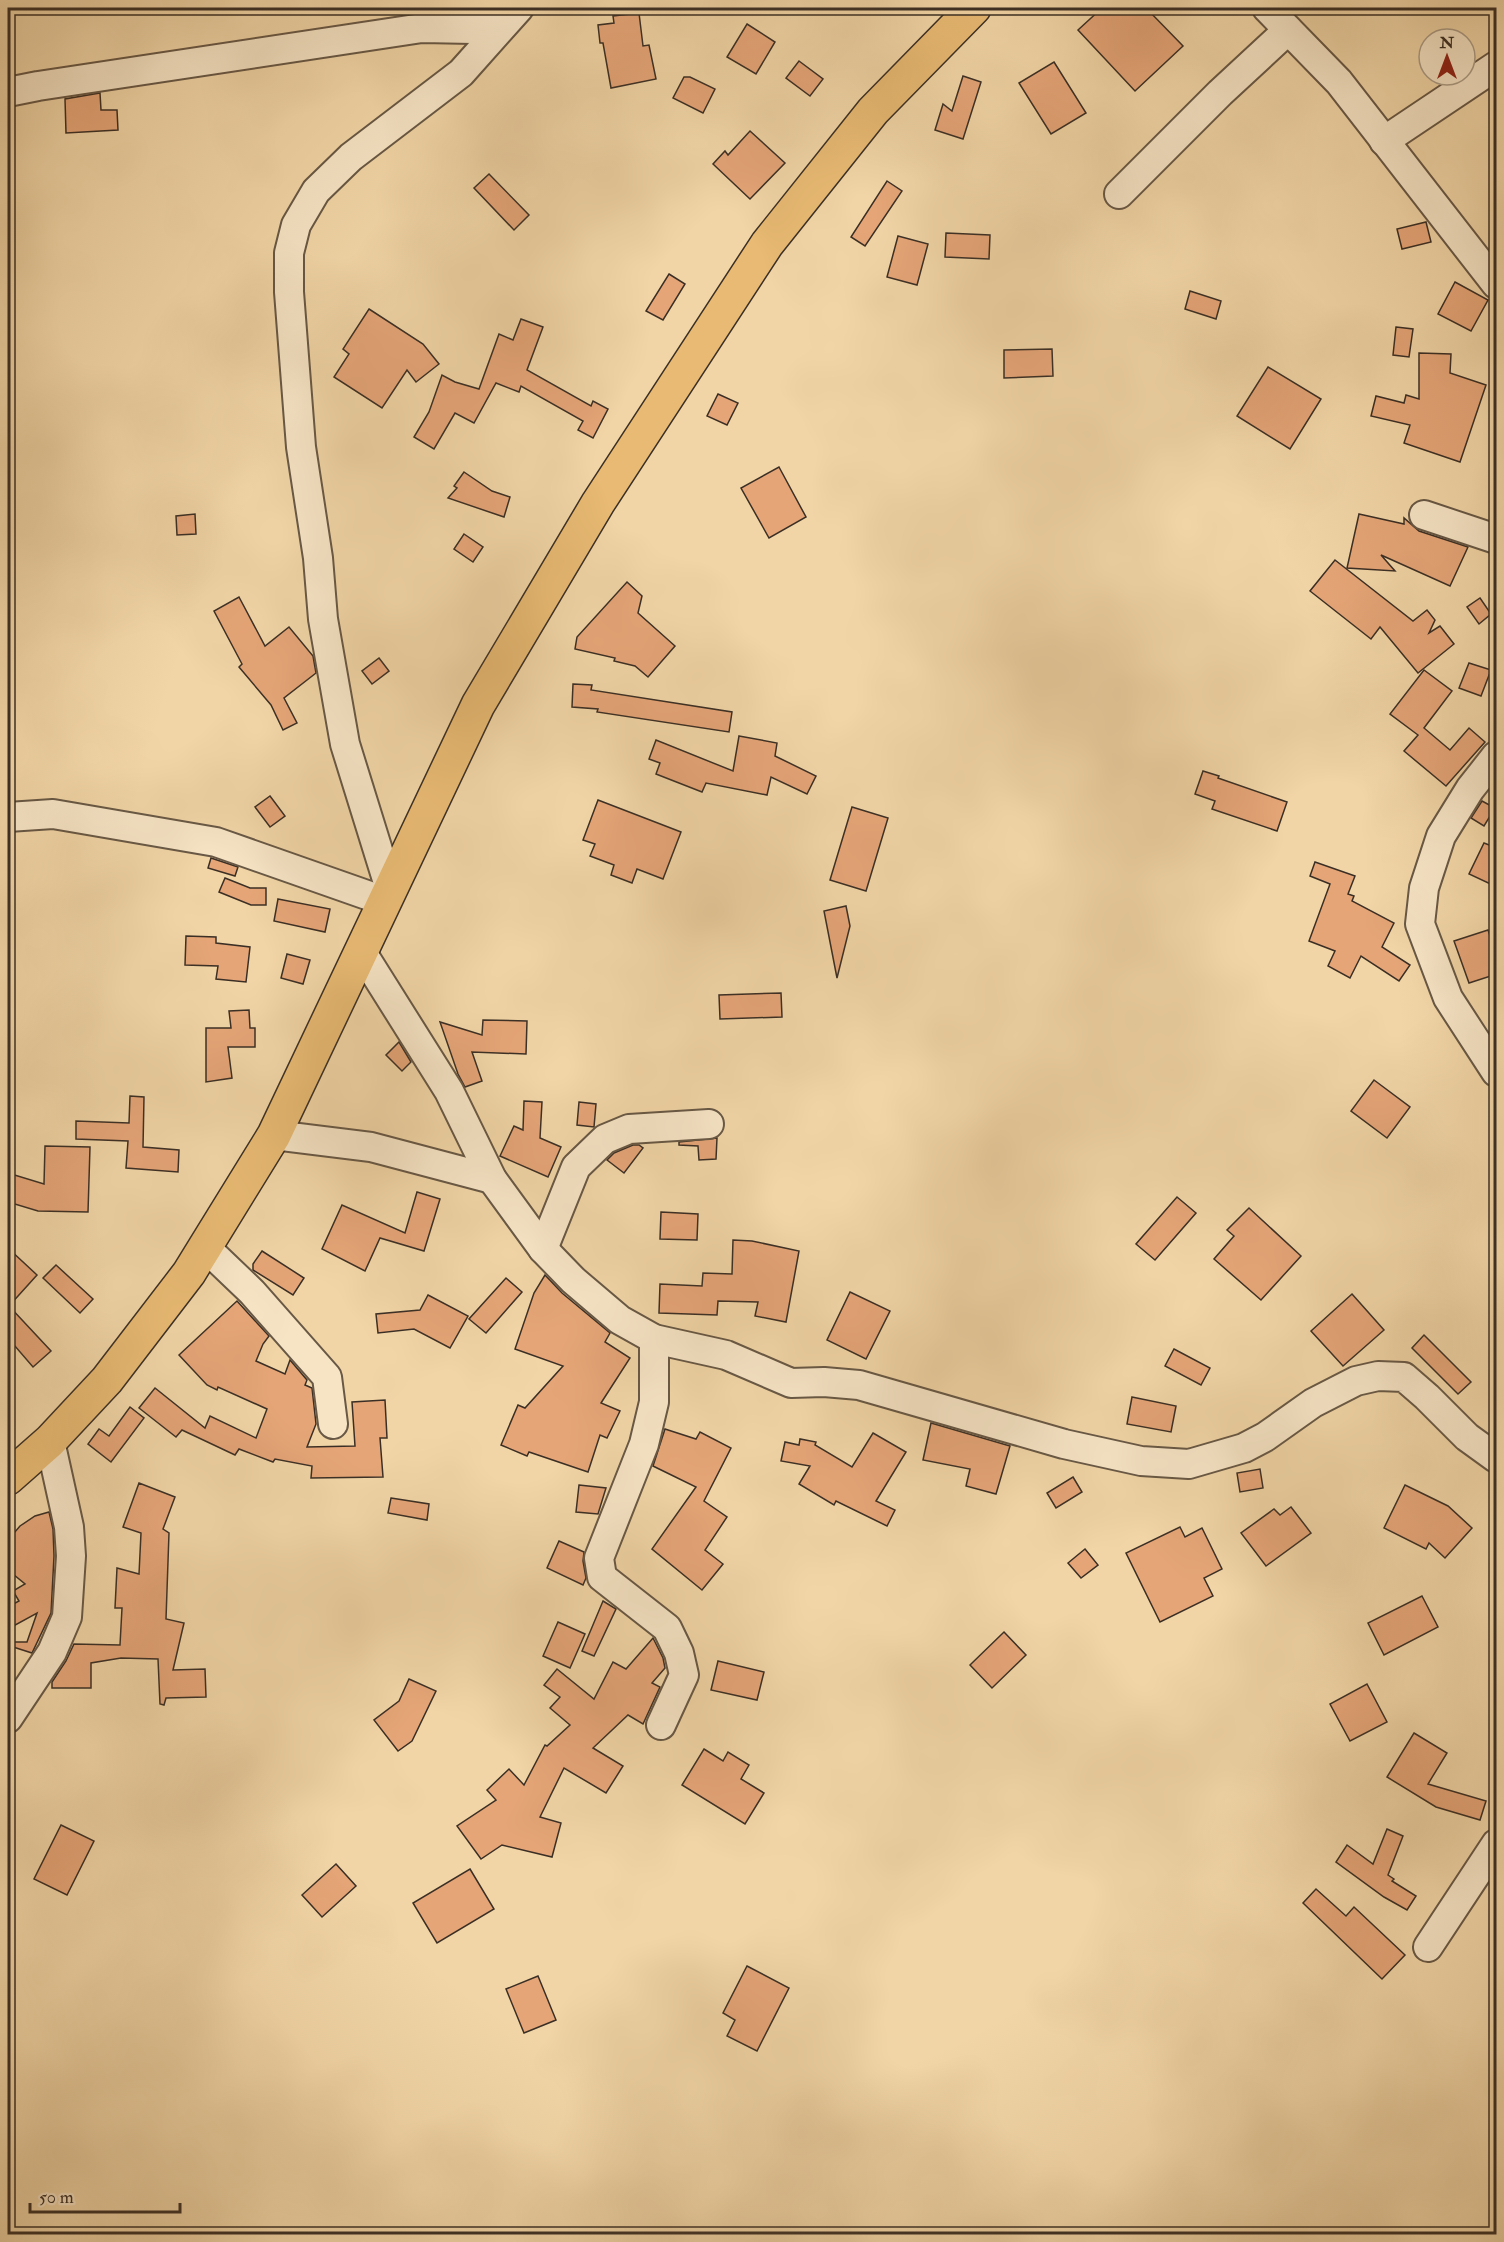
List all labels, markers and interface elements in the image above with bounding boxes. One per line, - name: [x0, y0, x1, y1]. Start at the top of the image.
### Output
- north arrow: [1417, 27, 1477, 87]
- text: N: [1439, 33, 1455, 53]
- scale bar: [30, 2176, 180, 2214]
- text: 50 m: [39, 2186, 74, 2209]

